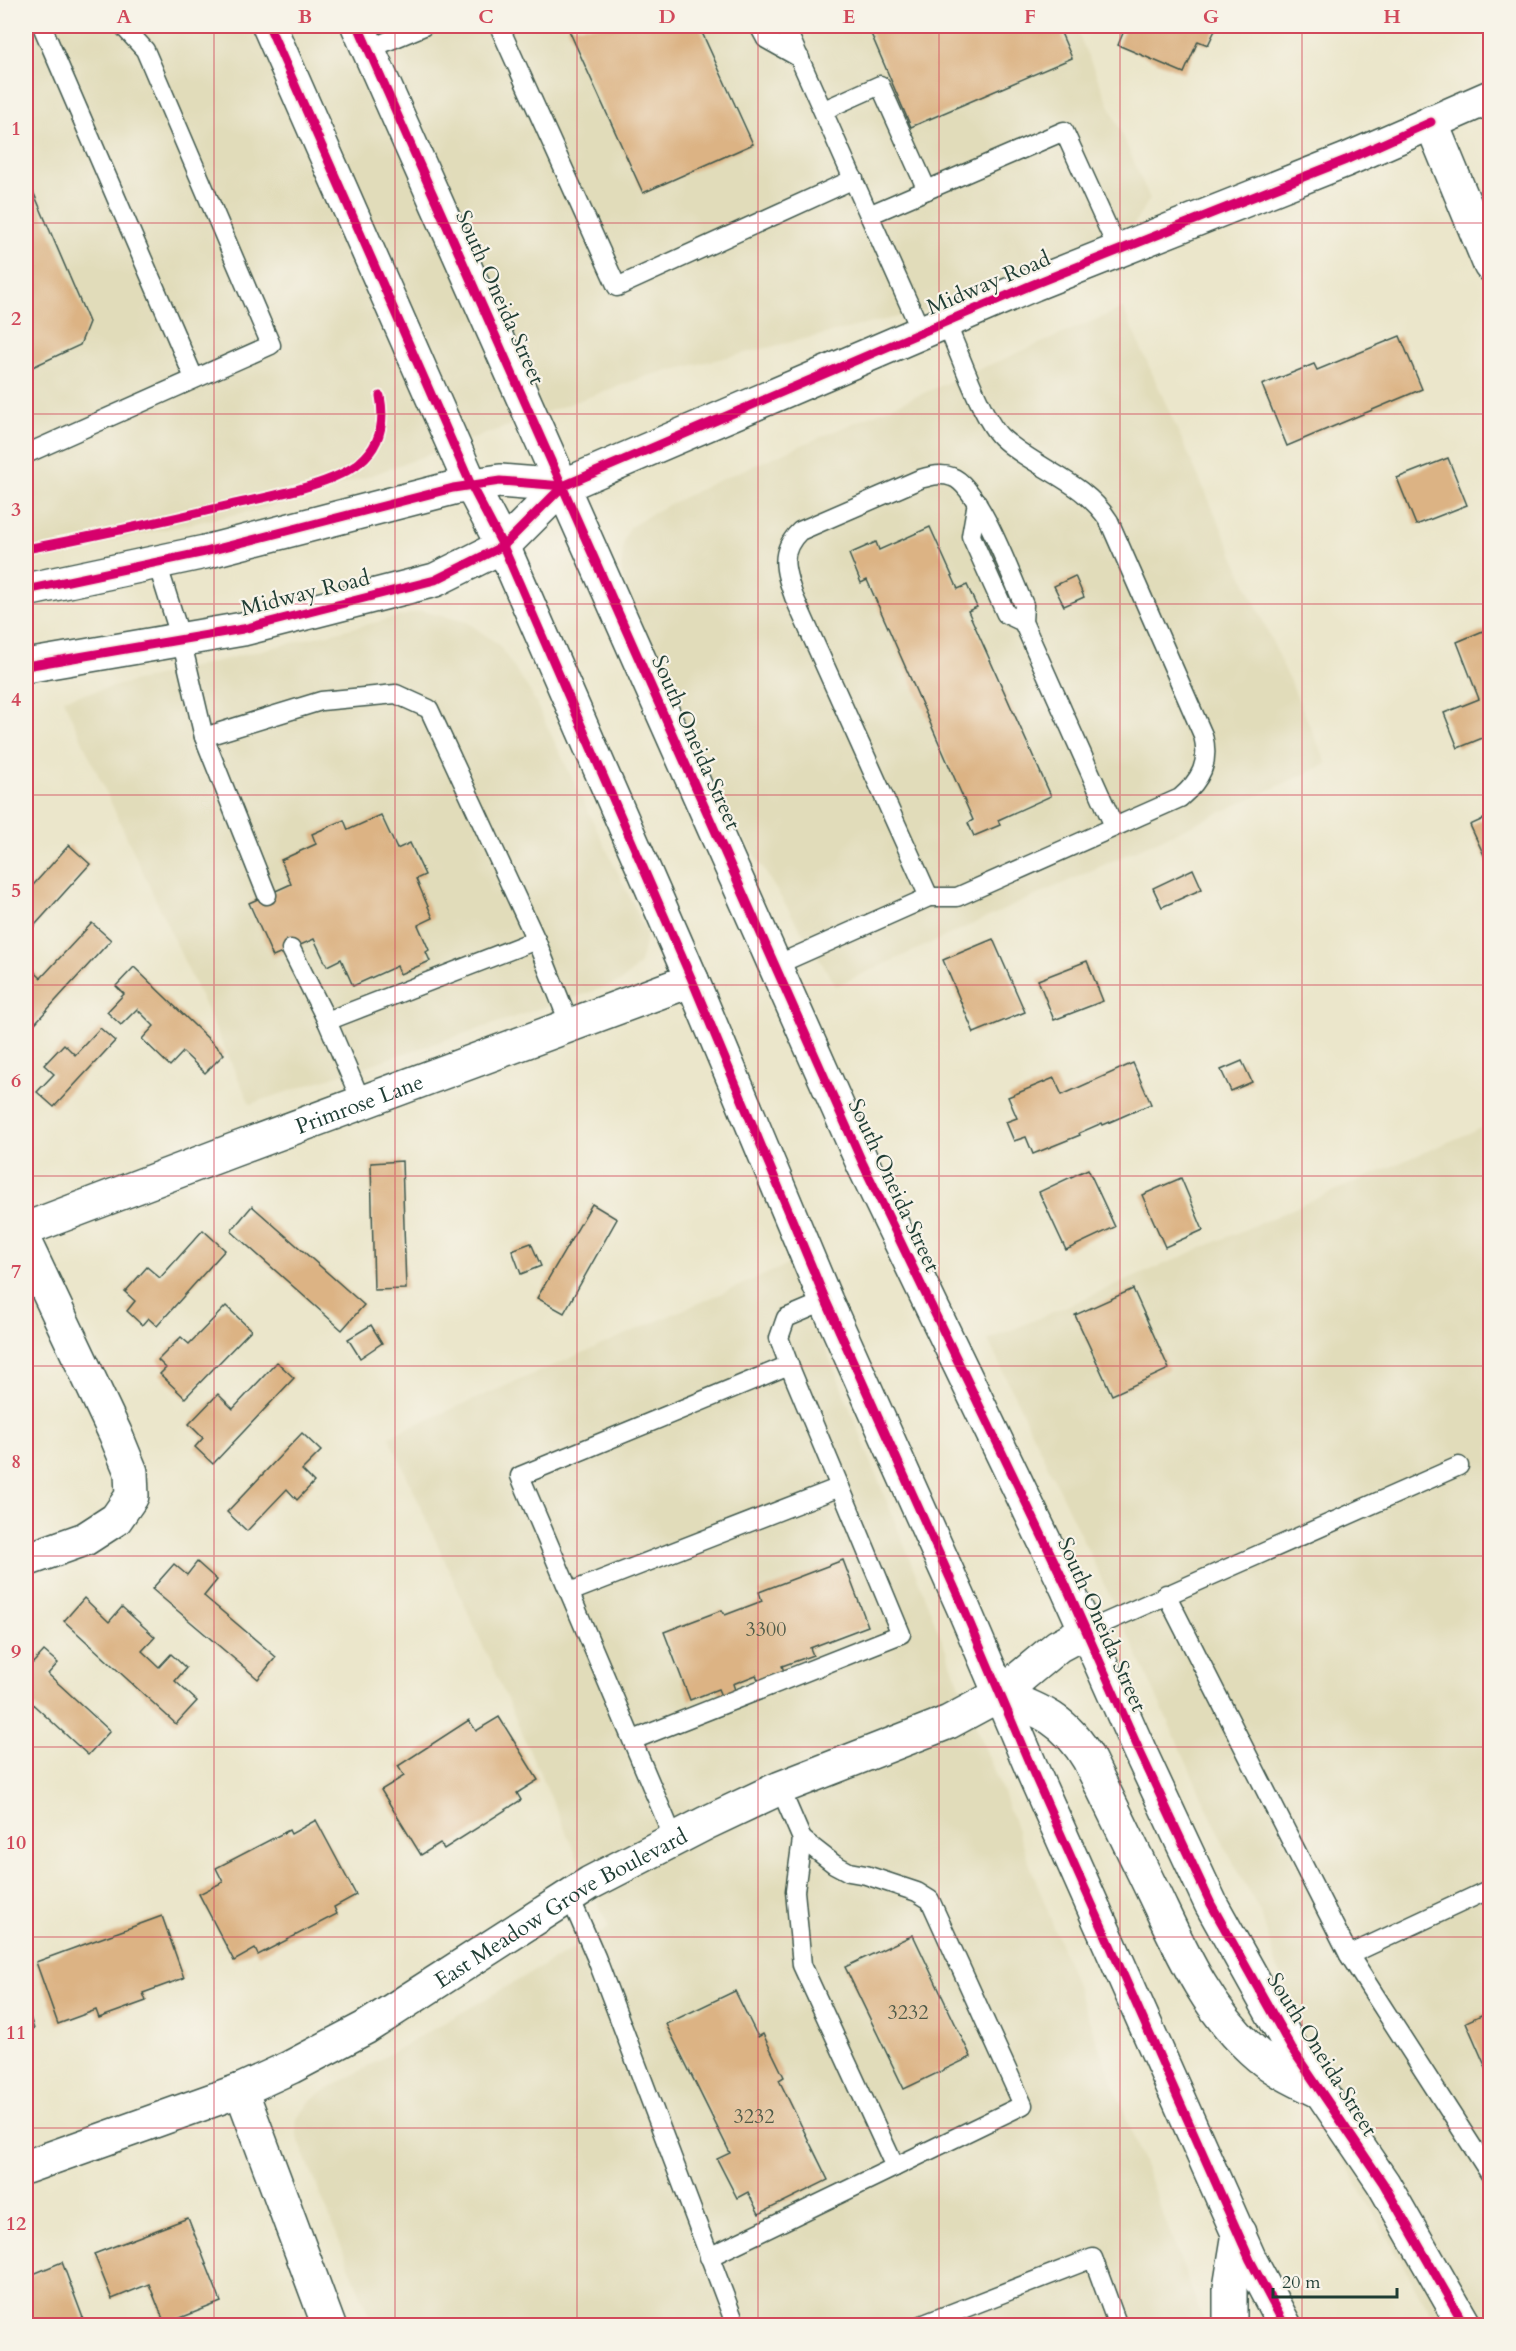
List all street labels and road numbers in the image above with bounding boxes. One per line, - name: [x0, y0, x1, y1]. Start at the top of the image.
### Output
- street label: South Oneida Street: [448, 206, 552, 389]
- street label: Midway Road: [922, 243, 1055, 322]
- street label: Midway Road: [238, 562, 373, 623]
- street label: South Oneida Street: [644, 651, 748, 834]
- street label: Primrose Lane: [291, 1067, 428, 1142]
- street label: South Oneida Street: [841, 1094, 947, 1277]
- street label: South Oneida Street: [1050, 1533, 1154, 1716]
- street label: East Meadow Grove Boulevard: [429, 1821, 693, 1995]
- street label: South Oneida Street: [1260, 1967, 1385, 2142]

